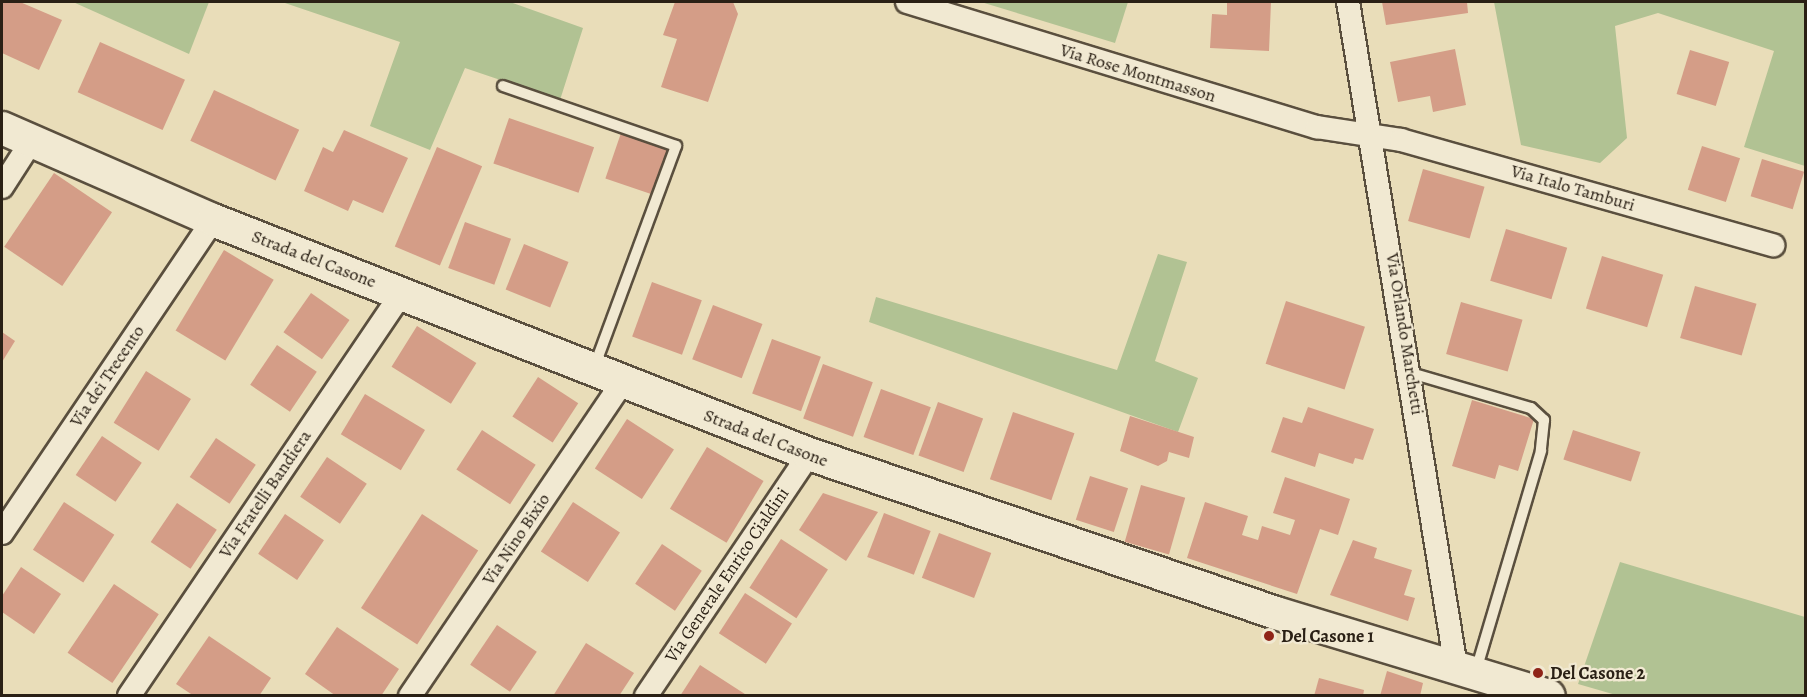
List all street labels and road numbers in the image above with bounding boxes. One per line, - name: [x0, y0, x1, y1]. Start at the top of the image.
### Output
- street label: Via Rose Montmasson: [1057, 39, 1219, 107]
- street label: Via Italo Tamburi: [1508, 160, 1638, 216]
- street label: Strada del Casone: [249, 225, 379, 293]
- street label: Via Orlando Marchetti: [1382, 251, 1428, 417]
- street label: Via dei Trecento: [65, 321, 149, 431]
- street label: Strada del Casone: [701, 404, 831, 472]
- street label: Via Fratelli Bandiera: [214, 426, 316, 562]
- street label: Via Generale Enrico Cialdini: [660, 483, 794, 667]
- street label: Via Nino Bixio: [477, 489, 555, 589]

